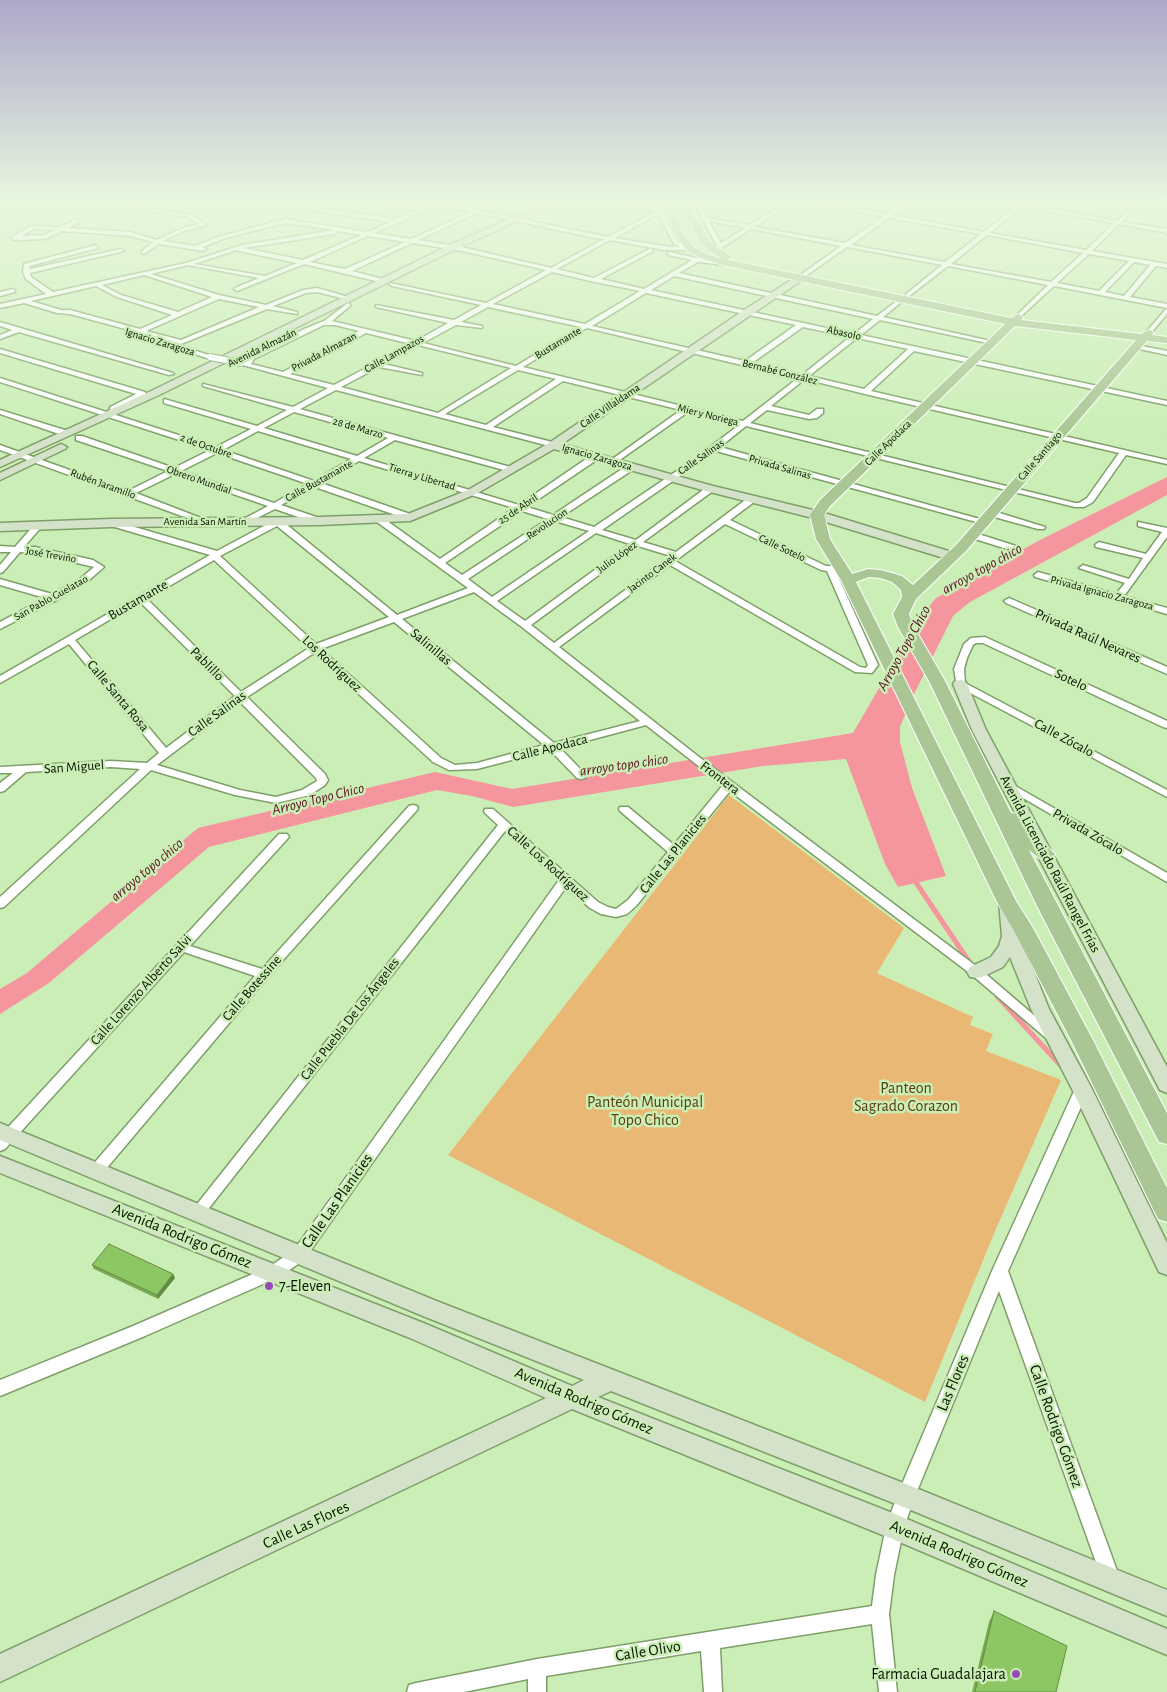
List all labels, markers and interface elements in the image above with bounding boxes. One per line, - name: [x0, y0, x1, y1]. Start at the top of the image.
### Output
- street label: Abasolo: [826, 323, 862, 343]
- street label: Bustamante: [532, 324, 584, 362]
- street label: Ignacio Zaragoza: [123, 325, 197, 359]
- street label: Avenida Almazán: [225, 326, 299, 370]
- street label: Privada Almazan: [289, 329, 359, 375]
- street label: Calle Lampazos: [362, 332, 426, 376]
- street label: Bernabé González: [741, 356, 819, 388]
- street label: Calle Villaldama: [577, 381, 643, 431]
- street label: Mier y Noriega: [676, 401, 740, 429]
- street label: 28 de Marzo: [331, 415, 385, 441]
- street label: Calle Apodaca: [862, 417, 914, 469]
- street label: Calle Santiago: [1015, 429, 1065, 483]
- street label: 2 de Octubre: [178, 431, 234, 461]
- street label: Calle Salinas: [675, 436, 727, 478]
- street label: Ignacio Zaragoza: [560, 441, 634, 473]
- street label: Privada Salinas: [747, 452, 813, 482]
- street label: Calle Bustamante: [283, 457, 355, 505]
- street label: Tierra y Libertad: [387, 461, 457, 493]
- street label: Obrero Mundial: [165, 463, 233, 497]
- street label: Rubén Jaramillo: [69, 466, 137, 502]
- street label: 25 de Abril: [496, 491, 540, 527]
- street label: Revolucion: [524, 505, 570, 543]
- street label: Avenida San Martín: [163, 515, 247, 529]
- street label: Calle Sotelo: [757, 531, 807, 565]
- street label: Julio López: [594, 538, 640, 576]
- water label: arroyo topo chico: [939, 540, 1025, 598]
- street label: José Treviño: [25, 544, 77, 566]
- street label: Jacinto Canek: [625, 550, 679, 596]
- street label: San Pablo Guelatao: [12, 572, 90, 624]
- street label: Privada Ignacio Zaragoza: [1049, 573, 1155, 613]
- street label: Bustamante: [105, 576, 171, 624]
- water label: Arroyo Topo Chico: [873, 602, 935, 694]
- street label: Privada Raúl Nevares: [1033, 605, 1143, 667]
- street label: Salinillas: [407, 625, 455, 669]
- street label: Los Rodríguez: [299, 632, 365, 696]
- street label: Pablillo: [186, 643, 228, 685]
- street label: Calle Santa Rosa: [83, 657, 153, 735]
- street label: Sotelo: [1052, 665, 1090, 695]
- street label: Calle Salinas: [185, 687, 249, 741]
- street label: Calle Zócalo: [1031, 715, 1097, 761]
- street label: Calle Apodaca: [511, 731, 589, 765]
- water label: arroyo topo chico: [579, 750, 669, 780]
- street label: San Miguel: [43, 757, 105, 777]
- street label: Frontera: [697, 758, 743, 798]
- street label: Avenida Licenciado Raúl Rangel Frías: [996, 772, 1104, 956]
- water label: Arroyo Topo Chico: [270, 779, 366, 819]
- street label: Privada Zócalo: [1050, 805, 1126, 859]
- street label: Calle Las Planicies: [636, 811, 710, 897]
- street label: Calle Los Rodríguez: [503, 823, 593, 905]
- water label: arroyo topo chico: [107, 834, 187, 906]
- street label: Calle Lorenzo Alberto Salvi: [87, 931, 195, 1049]
- street label: Calle Botessine: [219, 952, 285, 1024]
- street label: Calle Puebla De Los Ángeles: [297, 954, 403, 1084]
- park label: Panteon Sagrado Corazon: [854, 1078, 958, 1116]
- park label: Panteón Municipal Topo Chico: [587, 1092, 703, 1130]
- street label: Calle Las Planicies: [297, 1150, 377, 1252]
- street label: Avenida Rodrigo Gómez: [109, 1199, 255, 1273]
- place label: 7-Eleven: [279, 1276, 331, 1296]
- marker: 7-Eleven: [263, 1280, 275, 1292]
- street label: Las Flores: [933, 1352, 973, 1414]
- street label: Calle Rodrigo Gómez: [1025, 1362, 1087, 1490]
- street label: Avenida Rodrigo Gómez: [512, 1363, 656, 1439]
- street label: Calle Las Flores: [260, 1497, 352, 1553]
- street label: Avenida Rodrigo Gómez: [887, 1516, 1031, 1592]
- street label: Calle Olivo: [614, 1636, 682, 1666]
- place label: Farmacia Guadalajara: [871, 1664, 1006, 1684]
- marker: Farmacia Guadalajara: [1010, 1668, 1022, 1680]

